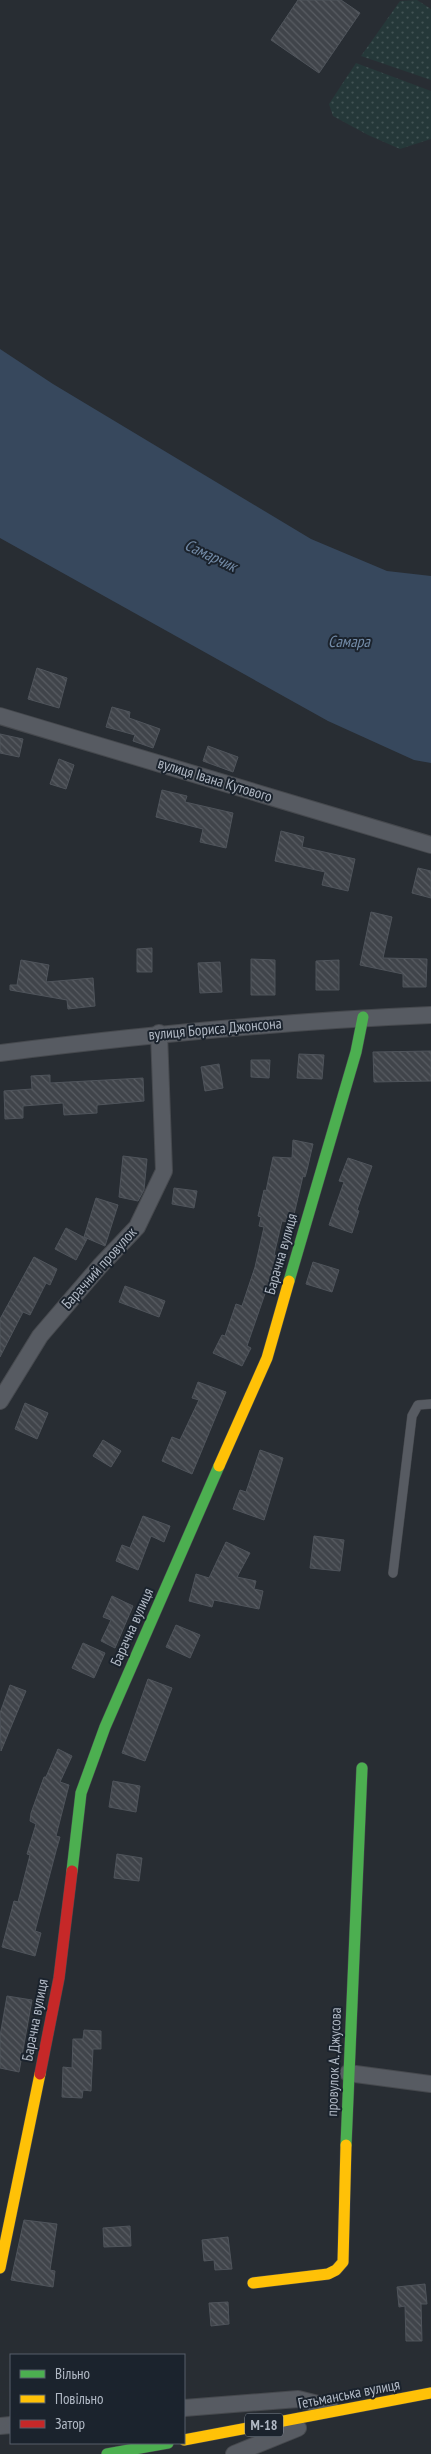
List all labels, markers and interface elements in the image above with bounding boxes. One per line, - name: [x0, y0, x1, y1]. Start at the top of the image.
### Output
- water label: Самарчик: [182, 534, 242, 576]
- water label: Самара: [328, 631, 372, 651]
- street label: вулиця Івана Кутового: [156, 753, 275, 806]
- street label: вулиця Бориса Джонсона: [148, 1013, 282, 1044]
- street label: Барачна вулиця: [260, 1211, 301, 1297]
- street label: Барачний провулок: [57, 1223, 140, 1312]
- street label: Барачна вулиця: [106, 1585, 157, 1669]
- street label: Барачна вулиця: [17, 1977, 52, 2063]
- street label: провулок А. Джусова: [322, 2007, 345, 2117]
- legend: [10, 2354, 185, 2444]
- text: Вільно: [55, 2364, 90, 2383]
- street label: Гетьманська вулиця: [296, 2374, 402, 2413]
- text: Повільно: [55, 2389, 103, 2408]
- text: Затор: [55, 2414, 85, 2433]
- road number: М-18: [245, 2414, 283, 2436]

